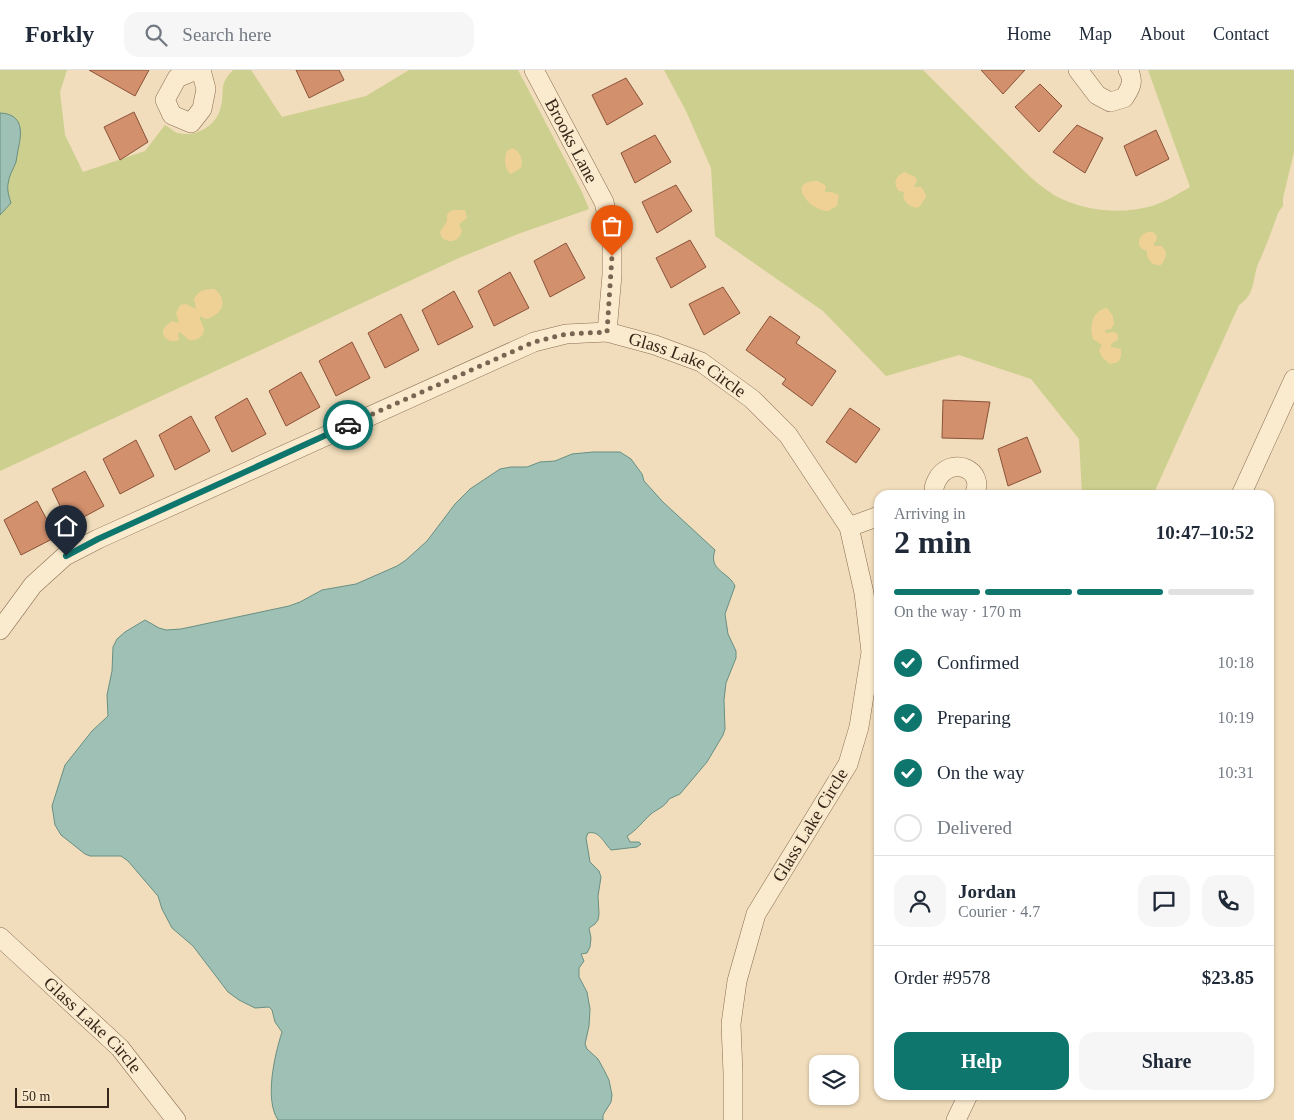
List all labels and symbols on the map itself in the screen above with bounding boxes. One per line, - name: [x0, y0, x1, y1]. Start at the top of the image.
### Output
- street label: Brooks Lane: [541, 95, 602, 186]
- pin: [591, 205, 633, 256]
- street label: Glass Lake Circle: [626, 328, 750, 401]
- courier: [323, 400, 373, 450]
- pin: [45, 505, 87, 556]
- street label: Glass Lake Circle: [768, 765, 852, 885]
- street label: Glass Lake Circle: [40, 973, 146, 1077]
- scale bar: [15, 1085, 109, 1108]

